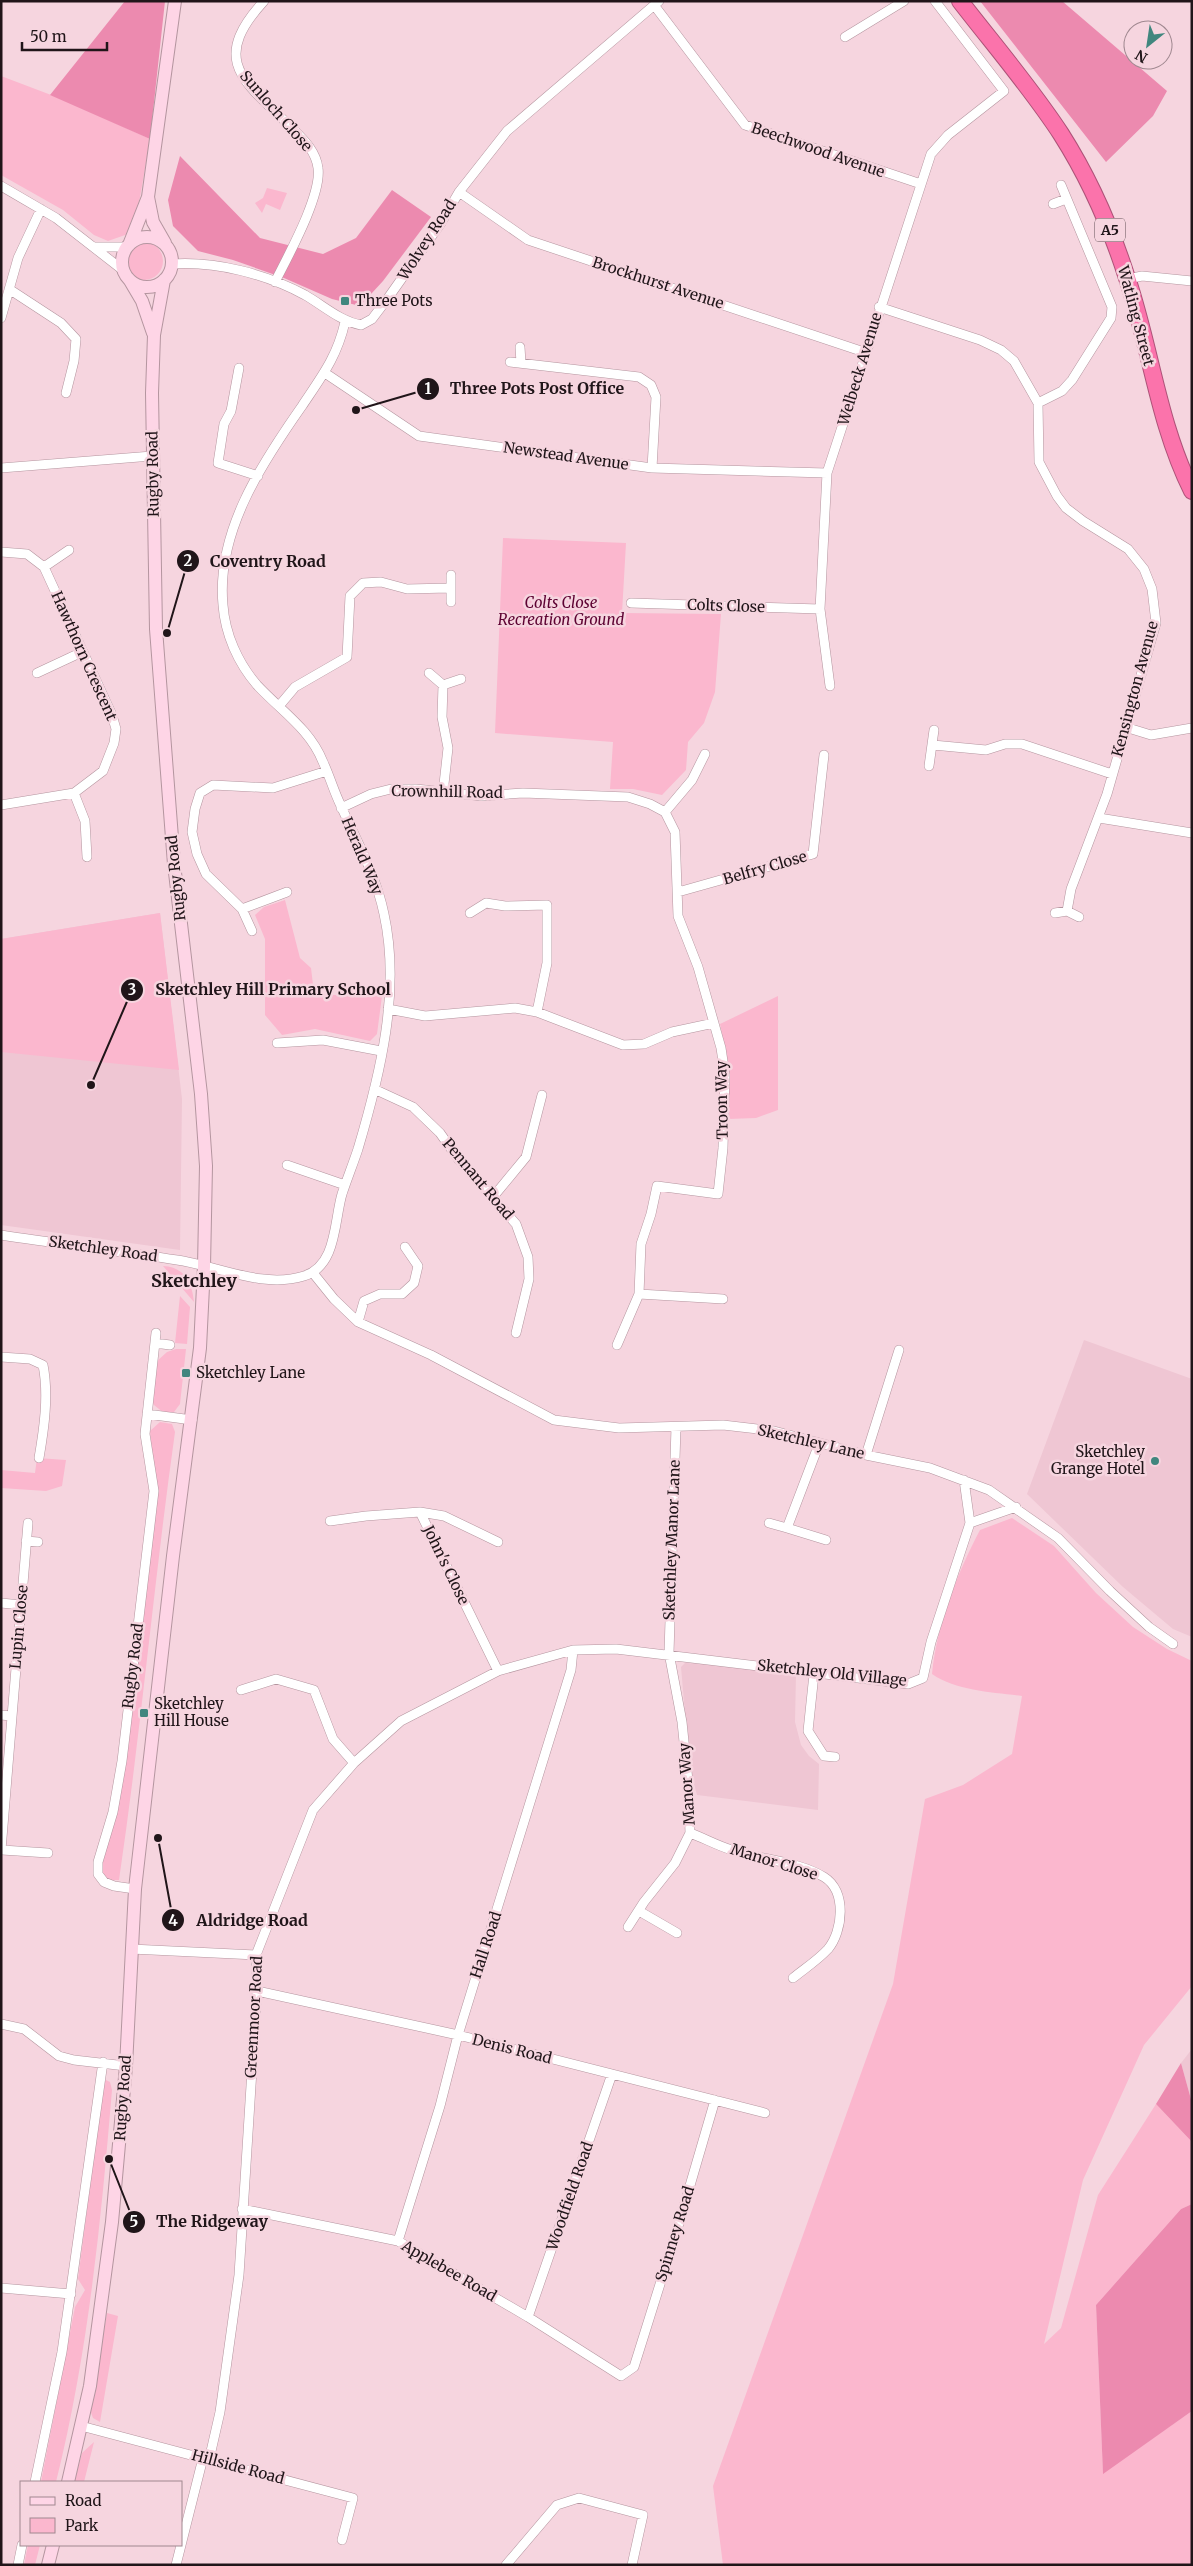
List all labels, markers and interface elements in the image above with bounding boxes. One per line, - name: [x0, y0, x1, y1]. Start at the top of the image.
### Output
- scale bar: [22, 20, 108, 52]
- north arrow: [1123, 20, 1173, 70]
- text: 50 m: [30, 27, 67, 46]
- text: N: [1132, 46, 1151, 67]
- street label: Sunloch Close: [236, 66, 317, 155]
- street label: Beechwood Avenue: [749, 118, 887, 181]
- street label: Wolvey Road: [393, 196, 460, 284]
- road number: A5: [1095, 218, 1125, 242]
- street label: Brockhurst Avenue: [590, 252, 726, 313]
- street label: Watling Street: [1114, 263, 1159, 368]
- place label: Three Pots: [355, 291, 433, 310]
- marker: Three Pots: [339, 295, 351, 307]
- street label: Welbeck Avenue: [833, 310, 886, 429]
- callout: Three Pots Post Office: [415, 373, 635, 404]
- text: Three Pots Post Office: [450, 378, 625, 398]
- text: 1: [425, 379, 432, 398]
- street label: Rugby Road: [142, 431, 163, 517]
- street label: Newstead Avenue: [502, 437, 630, 474]
- callout: Coventry Road: [175, 545, 336, 576]
- text: 2: [184, 551, 193, 570]
- text: Coventry Road: [210, 551, 326, 571]
- street label: Hawthorn Crescent: [47, 588, 122, 724]
- park label: Colts Close Recreation Ground: [498, 593, 624, 629]
- street label: Colts Close: [687, 595, 765, 616]
- street label: Kensington Avenue: [1107, 619, 1162, 759]
- street label: Crownhill Road: [391, 781, 503, 802]
- street label: Herald Way: [338, 814, 387, 898]
- street label: Rugby Road: [162, 834, 189, 922]
- street label: Belfry Close: [721, 846, 809, 889]
- callout: Sketchley Hill Primary School: [120, 974, 401, 1005]
- text: Sketchley Hill Primary School: [155, 979, 391, 999]
- text: 3: [128, 980, 136, 999]
- street label: Troon Way: [711, 1060, 732, 1140]
- street label: Pennant Road: [439, 1134, 518, 1223]
- street label: Sketchley Road: [47, 1231, 159, 1266]
- district label: Sketchley: [151, 1269, 237, 1292]
- place label: Sketchley Lane: [196, 1363, 305, 1382]
- marker: Sketchley Lane: [180, 1367, 192, 1379]
- street label: Sketchley Lane: [756, 1420, 867, 1463]
- place label: Sketchley Grange Hotel: [1051, 1442, 1145, 1478]
- marker: Sketchley Grange Hotel: [1149, 1455, 1161, 1467]
- street label: Sketchley Manor Lane: [659, 1459, 684, 1621]
- street label: John's Close: [419, 1521, 474, 1608]
- street label: Lupin Close: [5, 1584, 32, 1670]
- street label: Rugby Road: [118, 1622, 147, 1710]
- street label: Sketchley Old Village: [756, 1655, 908, 1690]
- place label: Sketchley Hill House: [154, 1694, 229, 1730]
- marker: Sketchley Hill House: [138, 1707, 150, 1719]
- street label: Manor Way: [674, 1742, 699, 1826]
- street label: Manor Close: [728, 1839, 820, 1884]
- callout: Aldridge Road: [161, 1905, 317, 1936]
- street label: Hall Road: [466, 1909, 505, 1981]
- text: Aldridge Road: [195, 1910, 308, 1930]
- text: 4: [168, 1911, 178, 1930]
- street label: Greenmoor Road: [241, 1955, 266, 2079]
- street label: Denis Road: [470, 2029, 554, 2068]
- street label: Rugby Road: [110, 2054, 135, 2142]
- street label: Woodfield Road: [542, 2139, 597, 2254]
- street label: Spinney Road: [651, 2184, 698, 2284]
- callout: The Ridgeway: [121, 2206, 278, 2237]
- text: The Ridgeway: [156, 2211, 268, 2231]
- text: 5: [130, 2212, 138, 2231]
- street label: Applebee Road: [398, 2235, 500, 2305]
- street label: Hillside Road: [190, 2445, 286, 2488]
- legend: [20, 2481, 182, 2546]
- text: Road: [65, 2491, 101, 2510]
- text: Park: [65, 2516, 99, 2535]

